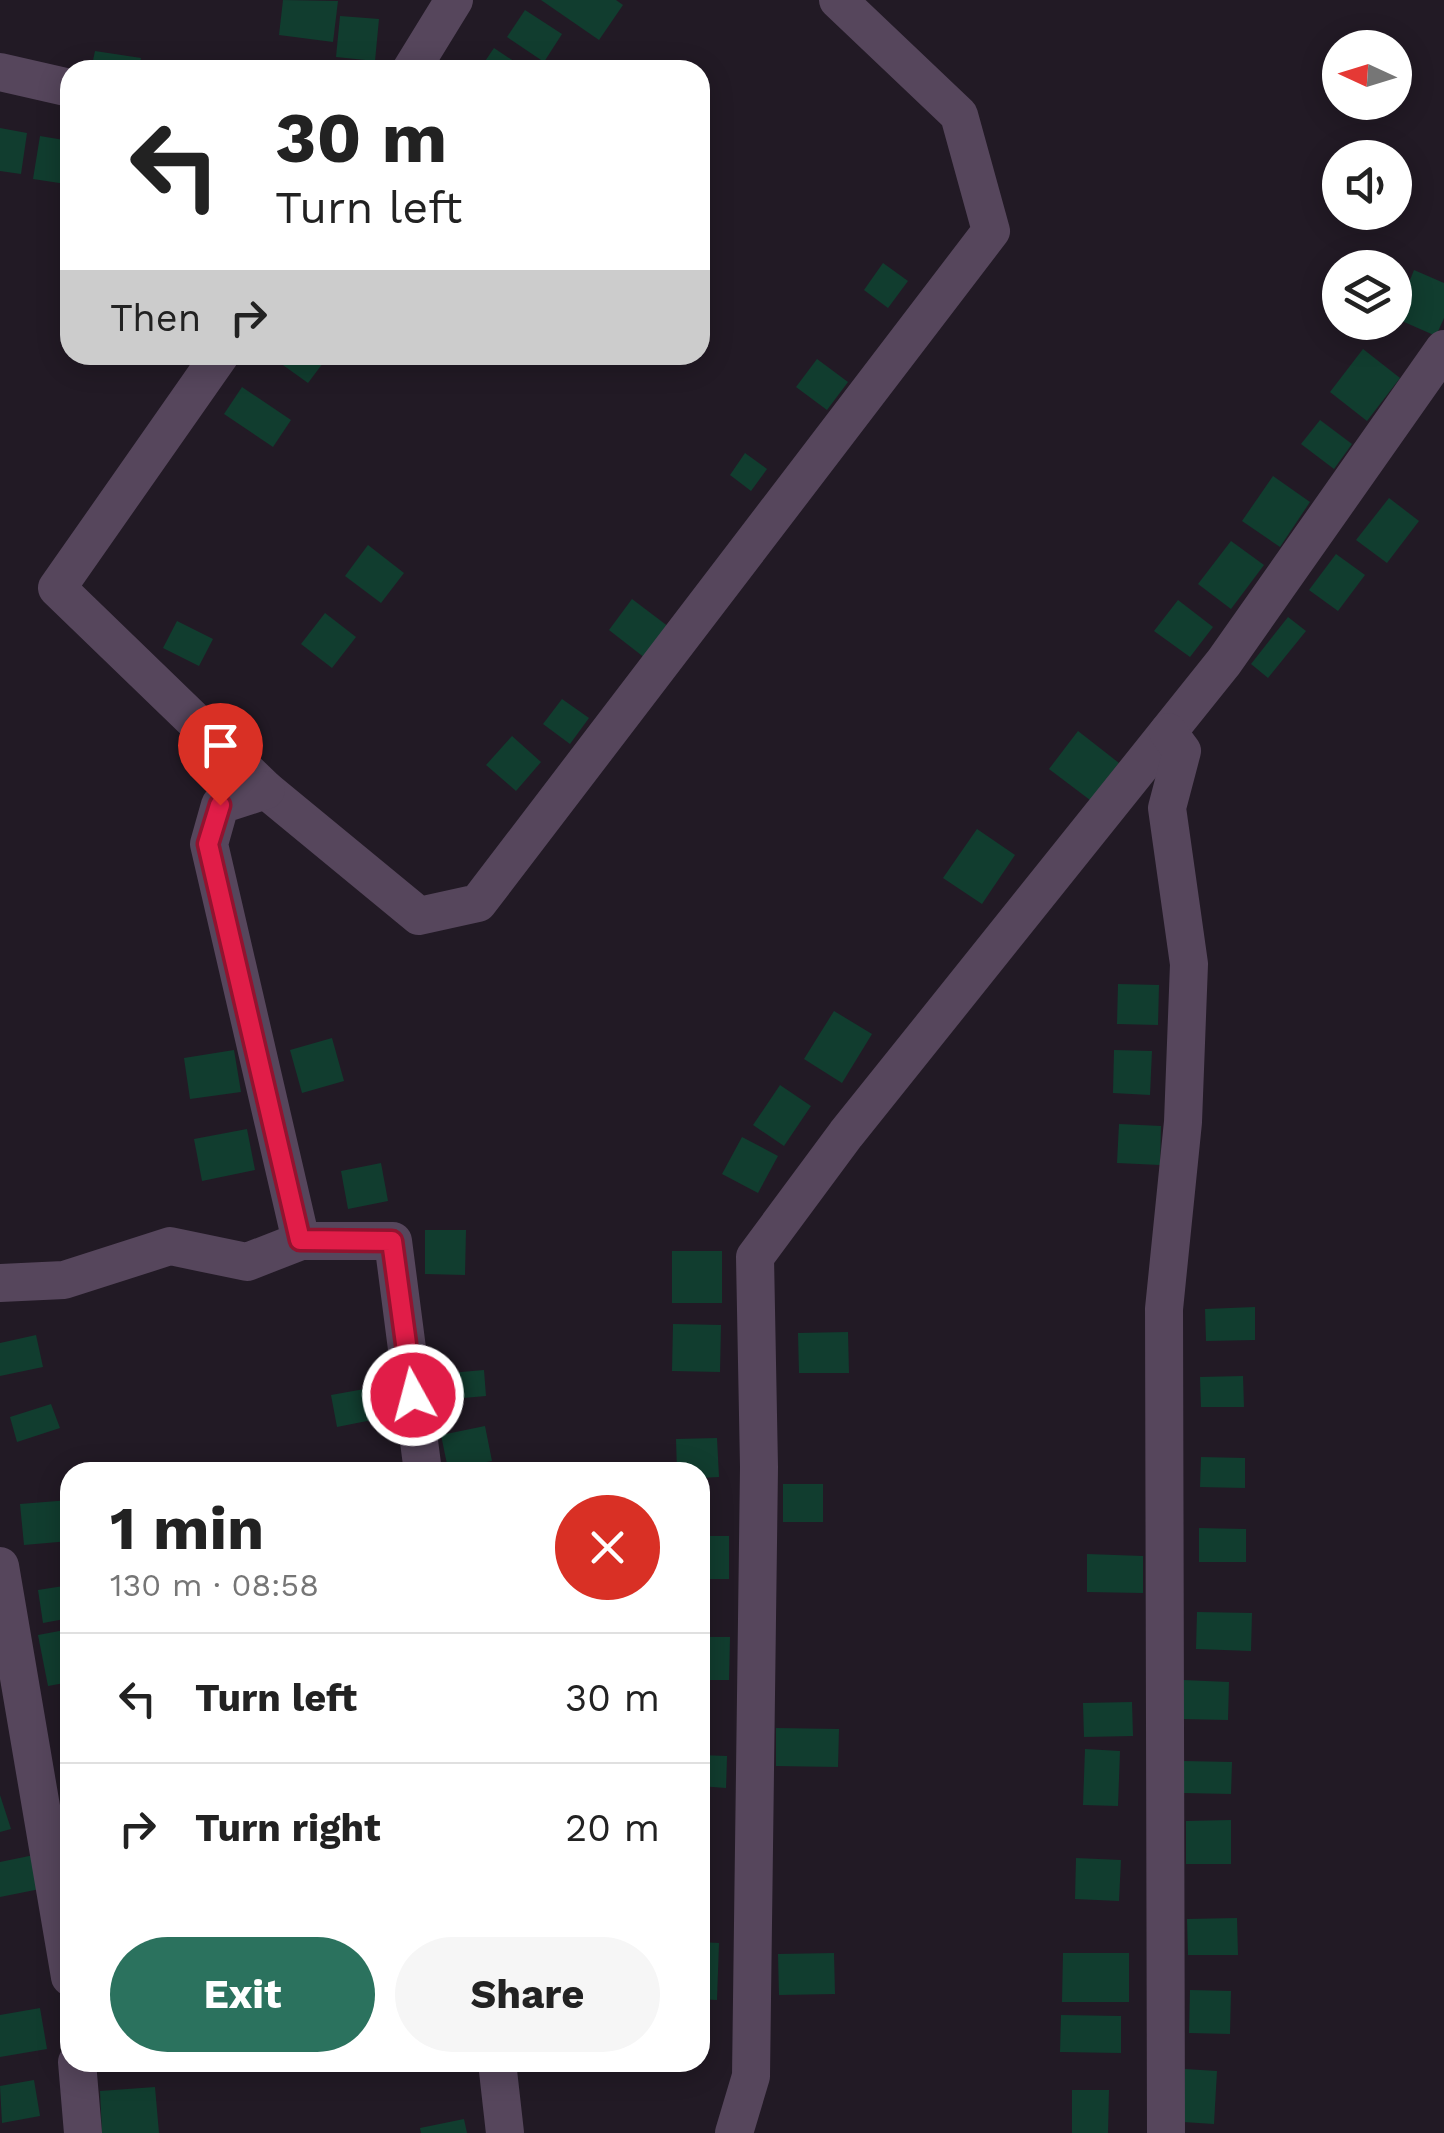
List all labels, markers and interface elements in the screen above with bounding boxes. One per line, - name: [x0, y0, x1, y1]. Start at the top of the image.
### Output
- north arrow: [1322, 30, 1412, 120]
- map controls: [1322, 30, 1412, 340]
- text: 30 m: [275, 97, 447, 179]
- icon: left: [110, 100, 240, 230]
- button: sound: [1322, 140, 1412, 230]
- text: Turn left: [275, 181, 462, 234]
- button: layers: [1322, 250, 1412, 340]
- icon: right: [221, 290, 276, 345]
- text: Then: [110, 296, 201, 340]
- pin: [178, 703, 263, 806]
- icon: arrive: [193, 718, 248, 773]
- position arrow: [361, 1343, 465, 1447]
- text: 1 min: [110, 1493, 264, 1564]
- button: close: [555, 1495, 660, 1600]
- text: 130 m · 08:58: [110, 1566, 319, 1604]
- icon: left: [110, 1671, 165, 1726]
- text: Turn left: [195, 1676, 357, 1720]
- text: 30 m: [565, 1676, 660, 1720]
- icon: right: [110, 1801, 165, 1856]
- text: Turn right: [195, 1806, 381, 1850]
- text: 20 m: [565, 1806, 660, 1850]
- button: Exit: [110, 1937, 375, 2052]
- button: Share: [395, 1937, 660, 2052]

